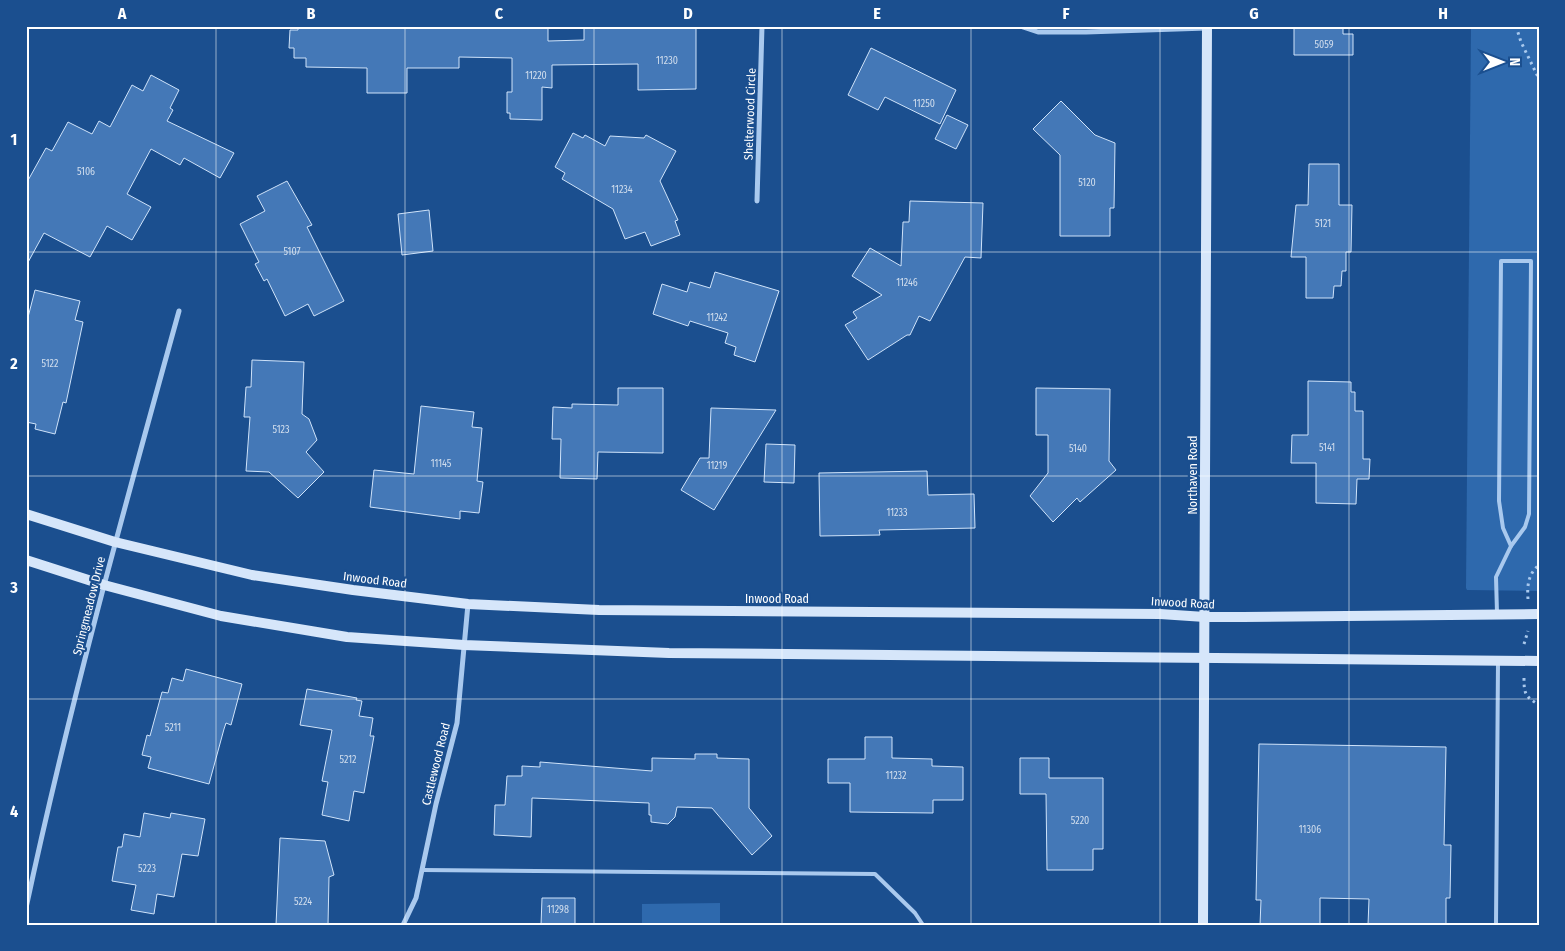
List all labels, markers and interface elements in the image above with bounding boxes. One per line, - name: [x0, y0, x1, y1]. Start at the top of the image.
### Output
- text: A: [117, 4, 127, 23]
- text: B: [307, 4, 316, 23]
- text: C: [495, 4, 504, 23]
- text: D: [683, 4, 693, 23]
- text: E: [873, 4, 881, 23]
- text: F: [1062, 4, 1070, 23]
- text: G: [1249, 4, 1259, 23]
- text: H: [1438, 4, 1448, 23]
- north arrow: [1478, 38, 1528, 88]
- house number: 5059: [1314, 39, 1334, 51]
- house number: 11230: [656, 55, 678, 67]
- text: N: [1506, 58, 1523, 66]
- street label: Shelterwood Circle: [741, 68, 759, 160]
- house number: 11220: [525, 70, 547, 82]
- house number: 11250: [913, 98, 935, 110]
- text: 1: [11, 130, 17, 149]
- house number: 5106: [77, 166, 95, 178]
- house number: 5120: [1078, 177, 1096, 189]
- house number: 11234: [611, 184, 633, 196]
- house number: 5121: [1315, 218, 1331, 230]
- house number: 5107: [283, 246, 301, 258]
- house number: 11246: [896, 277, 918, 289]
- house number: 11242: [707, 312, 728, 324]
- text: 2: [9, 354, 18, 373]
- house number: 5122: [42, 358, 59, 370]
- house number: 5123: [273, 424, 290, 436]
- street label: Northaven Road: [1186, 436, 1200, 514]
- house number: 5141: [1319, 442, 1335, 454]
- house number: 5140: [1069, 443, 1087, 455]
- house number: 11145: [431, 458, 452, 470]
- house number: 11219: [707, 460, 727, 472]
- house number: 11233: [886, 507, 908, 519]
- street label: Springmeadow Drive: [70, 555, 108, 657]
- street label: Inwood Road: [342, 569, 408, 591]
- text: 3: [9, 578, 18, 597]
- street label: Inwood Road: [745, 592, 809, 606]
- street label: Inwood Road: [1151, 594, 1215, 612]
- street label: Castlewood Road: [419, 721, 453, 807]
- house number: 5211: [165, 722, 181, 734]
- house number: 5212: [340, 754, 357, 766]
- house number: 11232: [886, 770, 907, 782]
- text: 4: [10, 802, 18, 821]
- house number: 5220: [1071, 815, 1089, 827]
- house number: 11306: [1299, 824, 1321, 836]
- house number: 5223: [138, 863, 156, 875]
- house number: 5224: [294, 896, 312, 908]
- house number: 11298: [547, 904, 569, 916]

